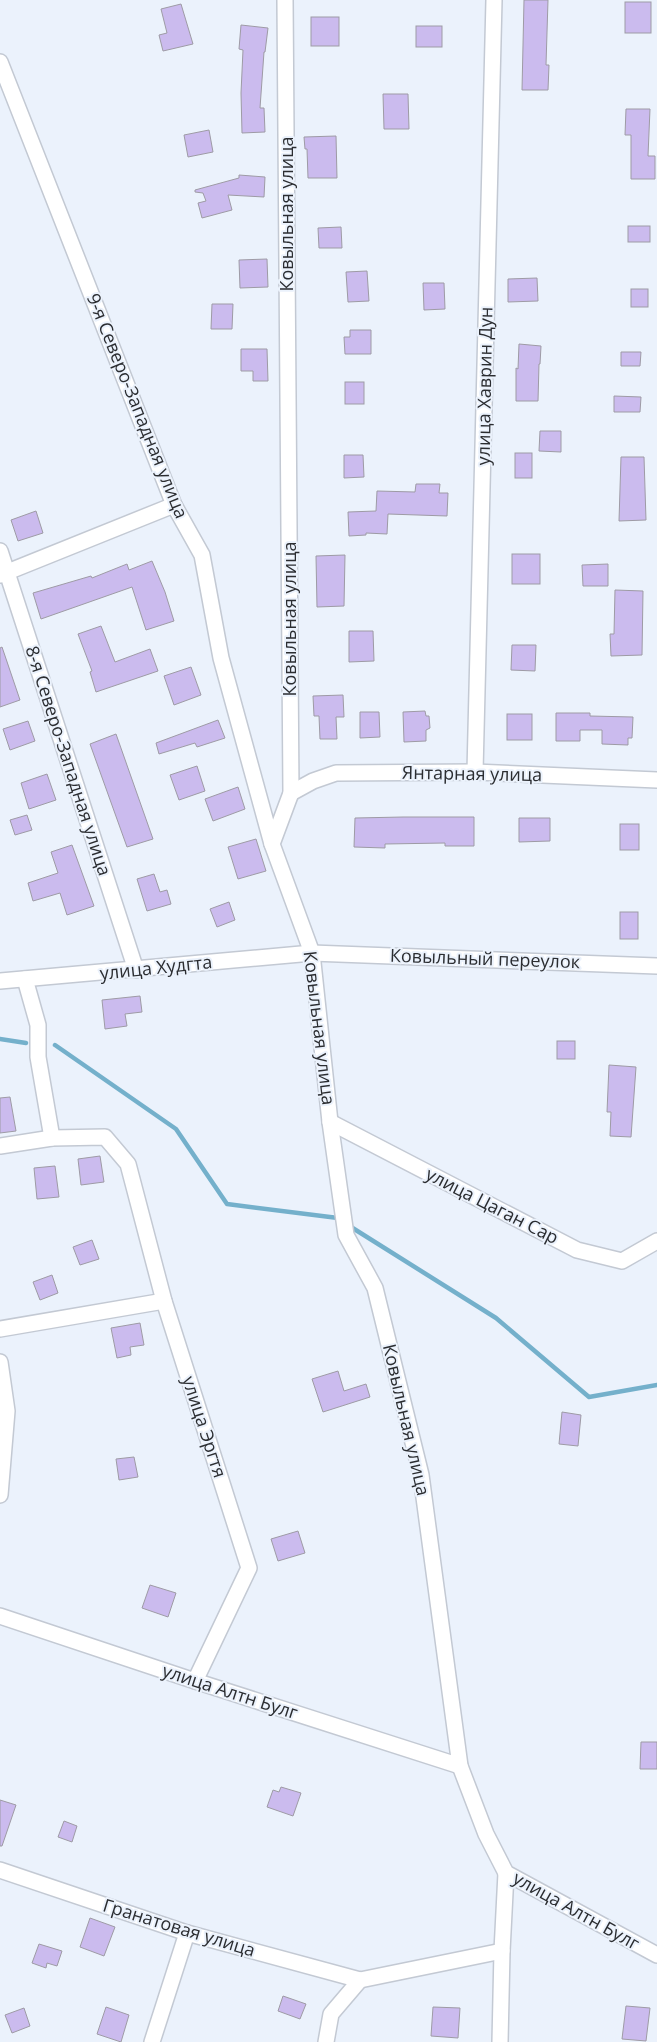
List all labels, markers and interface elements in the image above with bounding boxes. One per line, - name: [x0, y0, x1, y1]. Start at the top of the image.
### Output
- street label: Ковыльная улица: [274, 137, 298, 291]
- street label: 9-я Северо-Западная улица: [82, 290, 194, 522]
- street label: улица Хаврин Дун: [471, 306, 497, 466]
- street label: Ковыльная улица: [277, 542, 301, 696]
- street label: 8-я Северо-Западная улица: [20, 643, 117, 879]
- street label: Янтарная улица: [402, 760, 542, 786]
- street label: Ковыльный переулок: [390, 943, 581, 973]
- street label: улица Худгта: [99, 949, 213, 985]
- street label: Ковыльная улица: [299, 950, 341, 1106]
- street label: улица Цаган Сар: [422, 1161, 563, 1249]
- street label: Ковыльная улица: [378, 1342, 436, 1498]
- street label: улица Эргтя: [177, 1373, 233, 1480]
- street label: улица Алтн Булг: [160, 1658, 301, 1724]
- street label: улица Алтн Булг: [509, 1865, 644, 1955]
- street label: Гранатовая улица: [100, 1892, 258, 1962]

